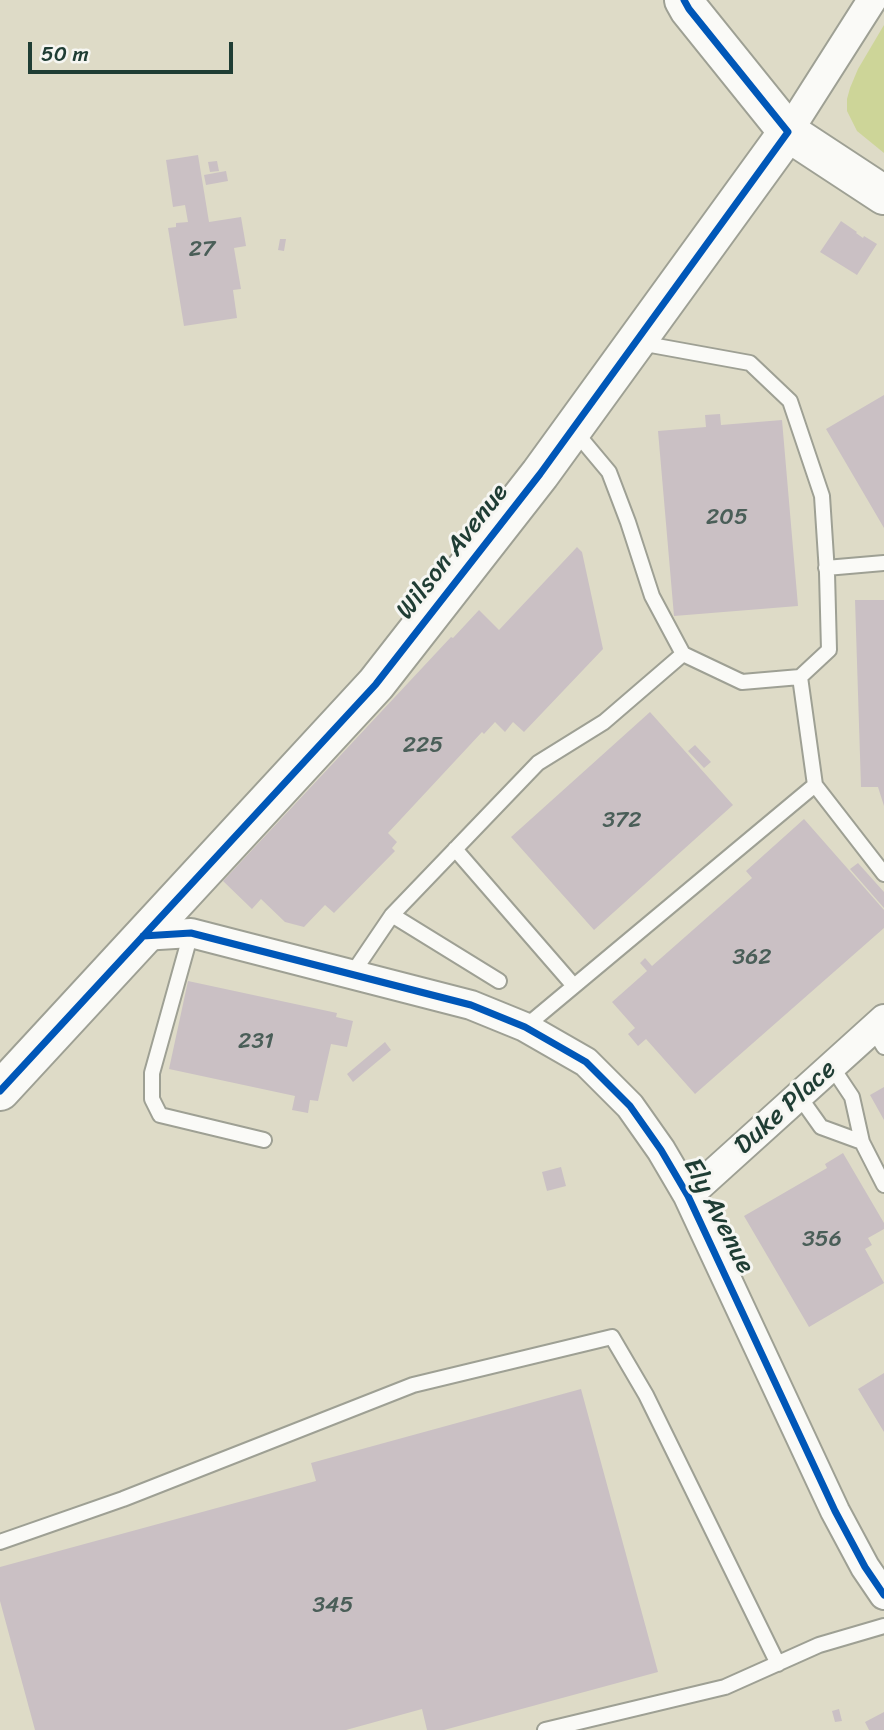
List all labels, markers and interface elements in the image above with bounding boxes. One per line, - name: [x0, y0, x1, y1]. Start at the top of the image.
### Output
- scale bar: [32, 28, 236, 72]
- text: 50 m: [41, 35, 89, 73]
- house number: 27: [189, 236, 215, 264]
- street label: Wilson Avenue: [390, 478, 516, 626]
- house number: 205: [706, 504, 748, 532]
- house number: 225: [403, 732, 443, 760]
- house number: 372: [602, 807, 642, 835]
- house number: 362: [733, 944, 771, 972]
- house number: 231: [238, 1028, 274, 1056]
- street label: Duke Place: [729, 1054, 843, 1162]
- street label: Ely Avenue: [676, 1153, 760, 1279]
- house number: 356: [802, 1226, 842, 1254]
- house number: 345: [312, 1592, 354, 1620]

